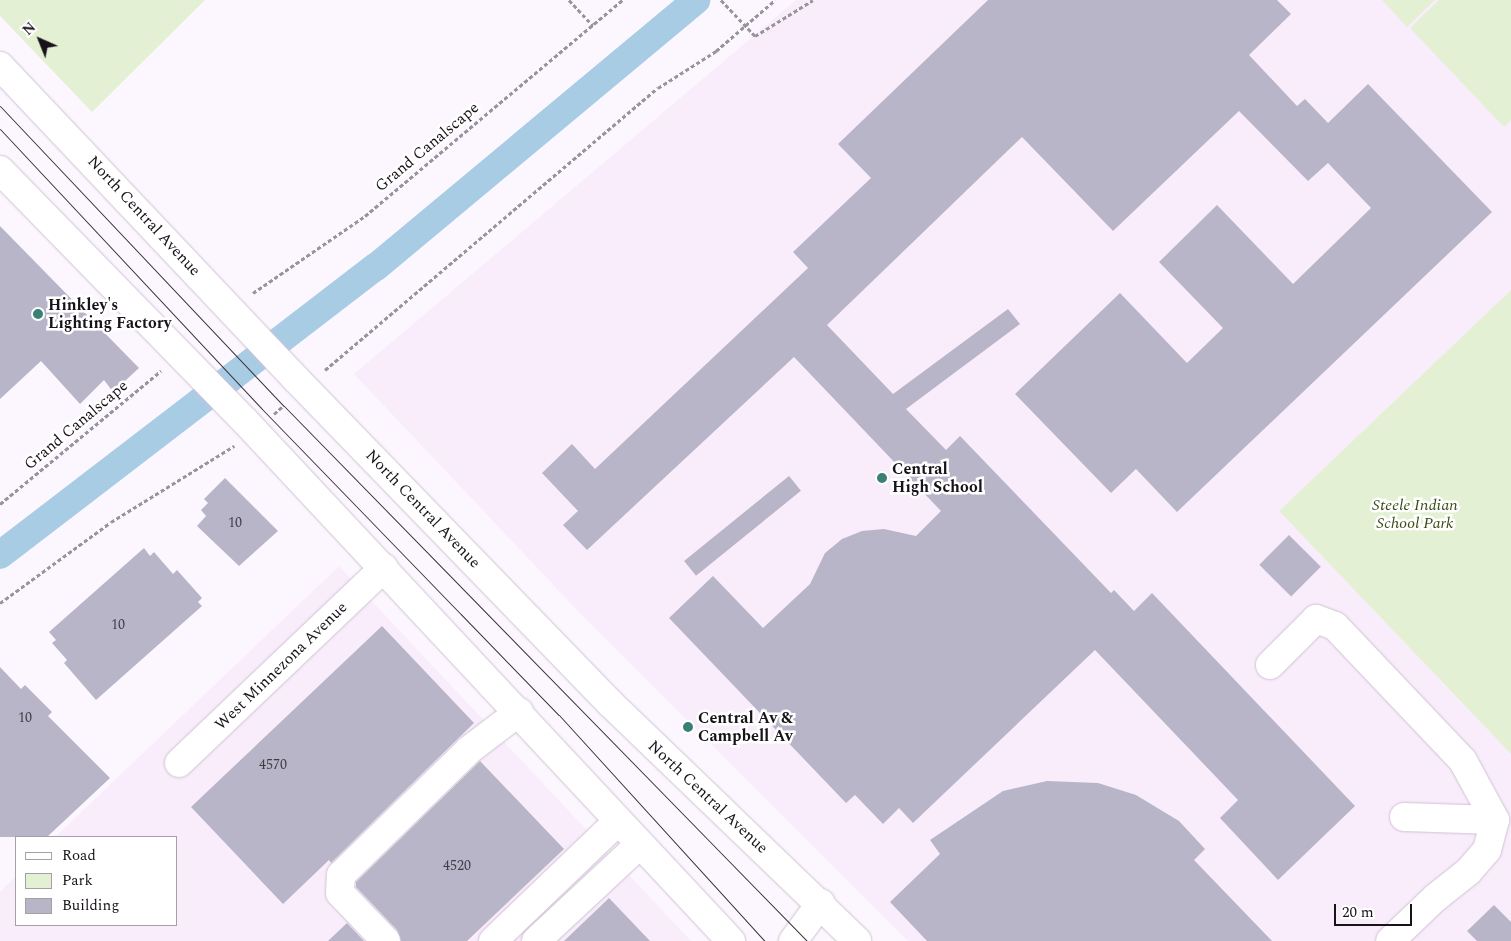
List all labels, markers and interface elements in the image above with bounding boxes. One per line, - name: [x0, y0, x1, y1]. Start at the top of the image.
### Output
- north arrow: [15, 15, 65, 65]
- text: N: [18, 17, 41, 40]
- street label: Grand Canalscape: [371, 98, 483, 196]
- street label: North Central Avenue: [83, 152, 205, 280]
- place label: Hinkley's Lighting Factory: [48, 295, 171, 333]
- marker: Hinkley's Lighting Factory: [32, 308, 44, 320]
- street label: Grand Canalscape: [20, 376, 132, 474]
- street label: North Central Avenue: [362, 446, 484, 572]
- place label: Central High School: [892, 459, 983, 497]
- marker: Central High School: [876, 472, 888, 484]
- park label: Steele Indian School Park: [1372, 495, 1458, 533]
- house number: 10: [228, 515, 242, 531]
- street label: West Minnezona Avenue: [211, 598, 351, 734]
- house number: 10: [111, 617, 125, 633]
- place label: Central Av & Campbell Av: [698, 708, 793, 746]
- house number: 10: [18, 710, 32, 726]
- marker: Central Av & Campbell Av: [682, 721, 694, 733]
- street label: North Central Avenue: [644, 736, 772, 858]
- house number: 4570: [259, 757, 287, 773]
- legend: [15, 836, 178, 926]
- text: Road: [62, 844, 96, 867]
- house number: 4520: [443, 858, 471, 874]
- text: Park: [62, 869, 93, 892]
- text: Building: [62, 894, 119, 917]
- scale bar: [1336, 894, 1414, 926]
- text: 20 m: [1342, 901, 1374, 924]

